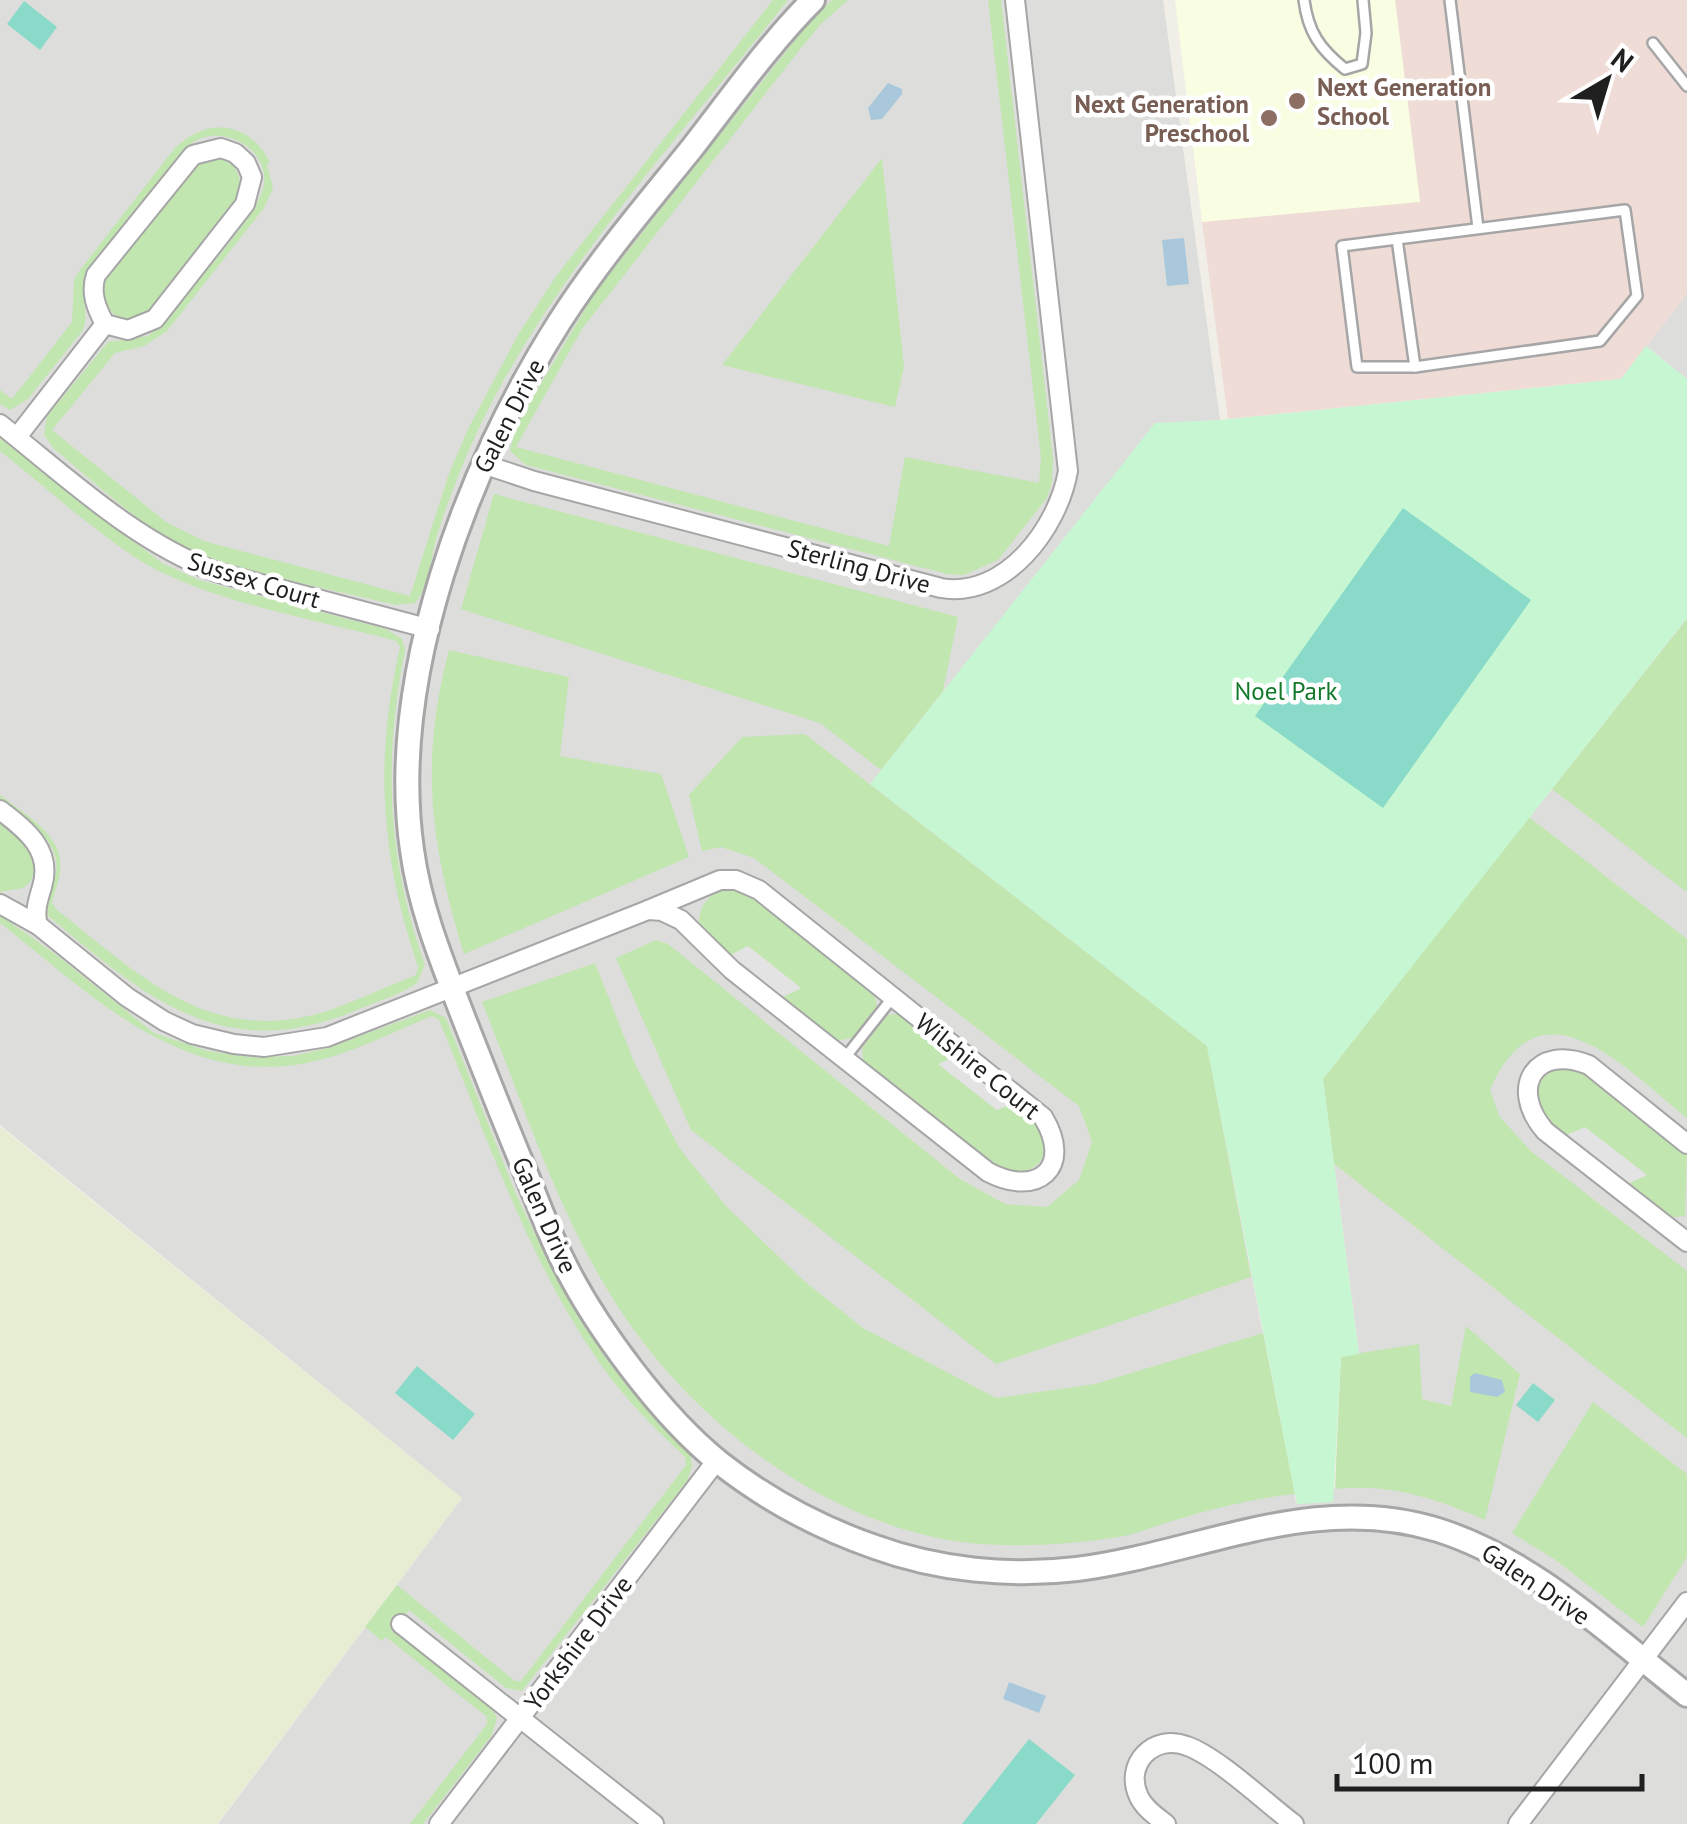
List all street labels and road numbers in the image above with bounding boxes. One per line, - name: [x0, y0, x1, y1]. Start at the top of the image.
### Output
- street label: Galen Drive: [467, 353, 551, 479]
- street label: Sterling Drive: [784, 532, 934, 600]
- street label: Sussex Court: [184, 545, 325, 615]
- street label: Wilshire Court: [909, 1006, 1047, 1126]
- street label: Galen Drive: [505, 1152, 585, 1278]
- street label: Galen Drive: [1476, 1536, 1596, 1632]
- street label: Yorkshire Drive: [517, 1569, 639, 1717]

